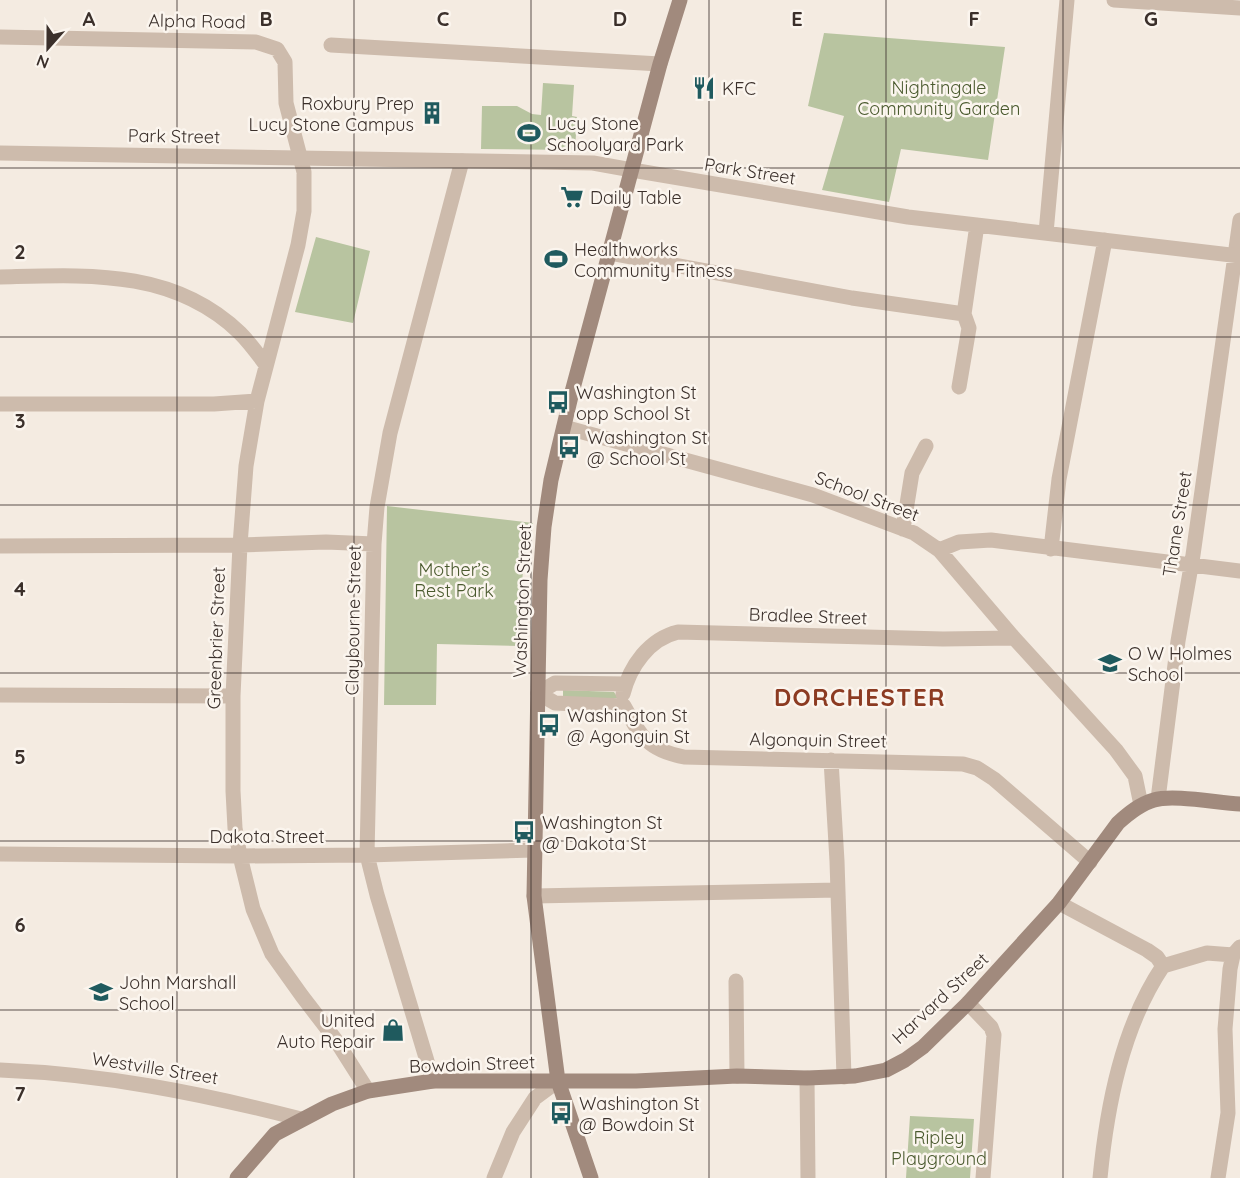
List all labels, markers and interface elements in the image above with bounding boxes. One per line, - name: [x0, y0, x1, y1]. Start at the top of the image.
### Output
- text: A: [83, 6, 96, 31]
- text: B: [259, 6, 273, 31]
- text: C: [437, 6, 450, 31]
- text: D: [613, 6, 627, 31]
- text: E: [791, 6, 803, 31]
- text: F: [968, 6, 980, 31]
- text: G: [1144, 6, 1158, 31]
- street label: Alpha Road: [148, 9, 246, 33]
- north arrow: [18, 18, 78, 78]
- text: N: [34, 51, 52, 73]
- restaurant icon: KFC: [691, 75, 717, 101]
- park label: Nightingale Community Garden: [858, 76, 1020, 120]
- place label: KFC: [722, 77, 756, 100]
- place label: Roxbury Prep Lucy Stone Campus: [249, 92, 414, 136]
- building icon: Roxbury Prep Lucy Stone Campus: [419, 100, 445, 126]
- place label: Lucy Stone Schoolyard Park: [547, 112, 684, 156]
- sports icon: Lucy Stone Schoolyard Park: [516, 120, 542, 146]
- street label: Park Street: [128, 124, 220, 148]
- street label: Park Street: [703, 152, 797, 190]
- supermarket icon: Daily Table: [559, 184, 585, 210]
- place label: Daily Table: [590, 186, 682, 209]
- place label: Healthworks Community Fitness: [574, 238, 733, 282]
- text: 2: [14, 239, 26, 264]
- sports icon: Healthworks Community Fitness: [543, 246, 569, 272]
- place label: Washington St opp School St: [576, 381, 697, 425]
- bus stop icon: Washington St opp School St: [545, 389, 571, 415]
- text: 3: [15, 408, 25, 433]
- place label: Washington St @ School St: [587, 426, 708, 470]
- bus stop icon: Washington St @ School St: [556, 434, 582, 460]
- street label: School Street: [812, 466, 922, 526]
- street label: Thane Street: [1157, 470, 1197, 578]
- street label: Washington Street: [508, 524, 536, 678]
- street label: Claybourne Street: [340, 544, 366, 696]
- park label: Mother’s Rest Park: [414, 558, 494, 602]
- street label: Greenbrier Street: [202, 566, 230, 710]
- text: 4: [14, 576, 26, 601]
- street label: Bradlee Street: [748, 602, 868, 630]
- place label: O W Holmes School: [1128, 642, 1232, 686]
- school or university icon: O W Holmes School: [1097, 650, 1123, 676]
- district label: DORCHESTER: [774, 682, 946, 712]
- place label: Washington St @ Agonguin St: [567, 704, 690, 748]
- bus stop icon: Washington St @ Agonguin St: [536, 712, 562, 738]
- street label: Algonquin Street: [749, 727, 887, 753]
- text: 5: [14, 744, 26, 769]
- place label: Washington St @ Dakota St: [542, 811, 663, 855]
- bus stop icon: Washington St @ Dakota St: [511, 819, 537, 845]
- street label: Dakota Street: [209, 825, 325, 848]
- text: 6: [14, 912, 26, 937]
- street label: Harvard Street: [887, 947, 993, 1049]
- place label: John Marshall School: [119, 971, 236, 1015]
- school or university icon: John Marshall School: [88, 979, 114, 1005]
- place label: United Auto Repair: [277, 1009, 375, 1053]
- shop icon: United Auto Repair: [380, 1017, 406, 1043]
- street label: Westville Street: [90, 1047, 220, 1089]
- street label: Bowdoin Street: [409, 1050, 535, 1078]
- text: 7: [15, 1081, 26, 1106]
- place label: Washington St @ Bowdoin St: [579, 1092, 700, 1136]
- bus stop icon: Washington St @ Bowdoin St: [548, 1100, 574, 1126]
- park label: Ripley Playground: [891, 1126, 987, 1170]

